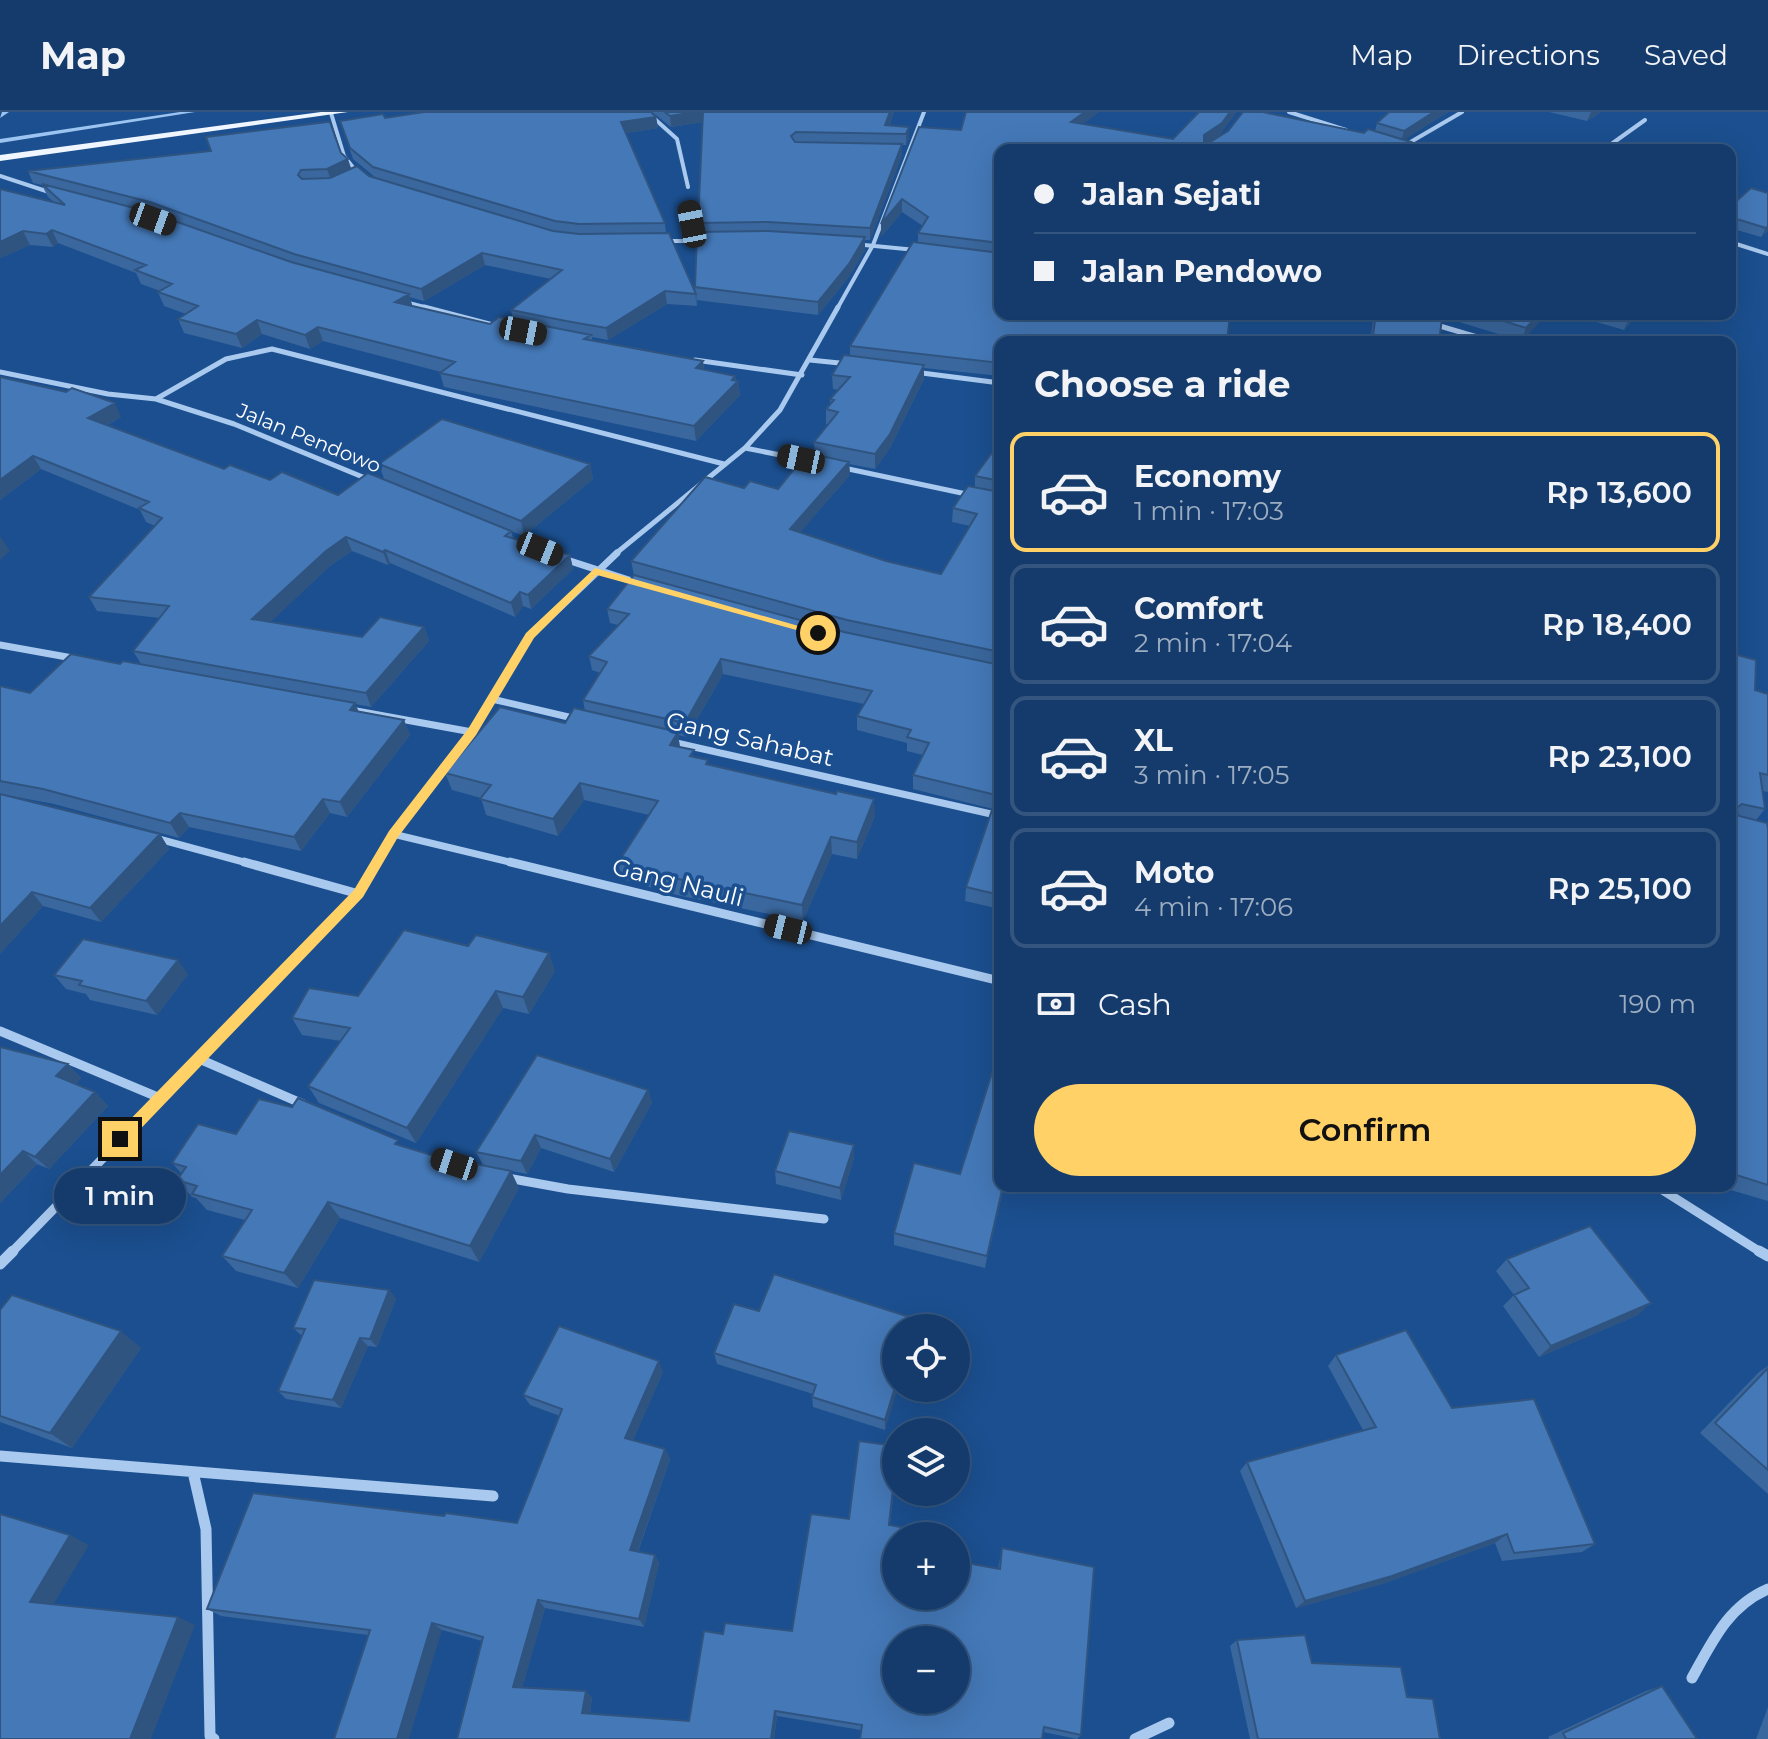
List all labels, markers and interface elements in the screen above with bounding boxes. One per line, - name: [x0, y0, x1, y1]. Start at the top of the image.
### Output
- text: Map: [40, 32, 126, 79]
- text: Map: [1350, 38, 1412, 72]
- text: Directions: [1456, 38, 1600, 72]
- text: Saved: [1644, 38, 1728, 72]
- text: Jalan Sejati: [1082, 176, 1261, 213]
- car: [676, 198, 708, 250]
- car: [126, 200, 180, 238]
- text: Jalan Pendowo: [1082, 253, 1322, 290]
- car: [497, 315, 549, 347]
- text: Choose a ride: [1034, 362, 1291, 406]
- street label: Jalan Pendowo: [233, 398, 384, 478]
- car: [775, 442, 827, 476]
- icon: car: [1038, 456, 1110, 528]
- text: Economy: [1134, 458, 1281, 495]
- text: Rp 13,600: [1546, 474, 1692, 511]
- text: 1 min · 17:03: [1134, 495, 1284, 527]
- car: [513, 529, 567, 569]
- icon: car: [1038, 588, 1110, 660]
- text: Comfort: [1134, 590, 1264, 627]
- text: Rp 18,400: [1542, 606, 1692, 643]
- route start: [800, 615, 836, 651]
- text: 2 min · 17:04: [1134, 627, 1292, 659]
- street label: Gang Sahabat: [663, 706, 837, 772]
- icon: car: [1038, 720, 1110, 792]
- text: XL: [1134, 722, 1173, 759]
- text: Rp 23,100: [1548, 738, 1692, 775]
- text: 3 min · 17:05: [1134, 759, 1289, 791]
- street label: Gang Nauli: [609, 852, 747, 912]
- icon: car: [1038, 852, 1110, 924]
- text: Moto: [1134, 854, 1215, 891]
- text: Rp 25,100: [1548, 870, 1692, 907]
- text: 4 min · 17:06: [1134, 891, 1293, 923]
- car: [762, 912, 814, 946]
- icon: cash: [1034, 982, 1078, 1026]
- text: Cash: [1098, 986, 1172, 1023]
- text: 190 m: [1619, 988, 1696, 1020]
- button: Confirm: [1034, 1084, 1696, 1176]
- route end: [102, 1121, 138, 1157]
- car: [427, 1145, 481, 1183]
- callout: 1 min: [54, 1167, 186, 1223]
- text: 1 min: [85, 1180, 155, 1212]
- map controls: [882, 1314, 970, 1714]
- button: locate: [882, 1314, 970, 1402]
- button: layers: [882, 1418, 970, 1506]
- button: +: [882, 1522, 970, 1610]
- button: −: [882, 1626, 970, 1714]

